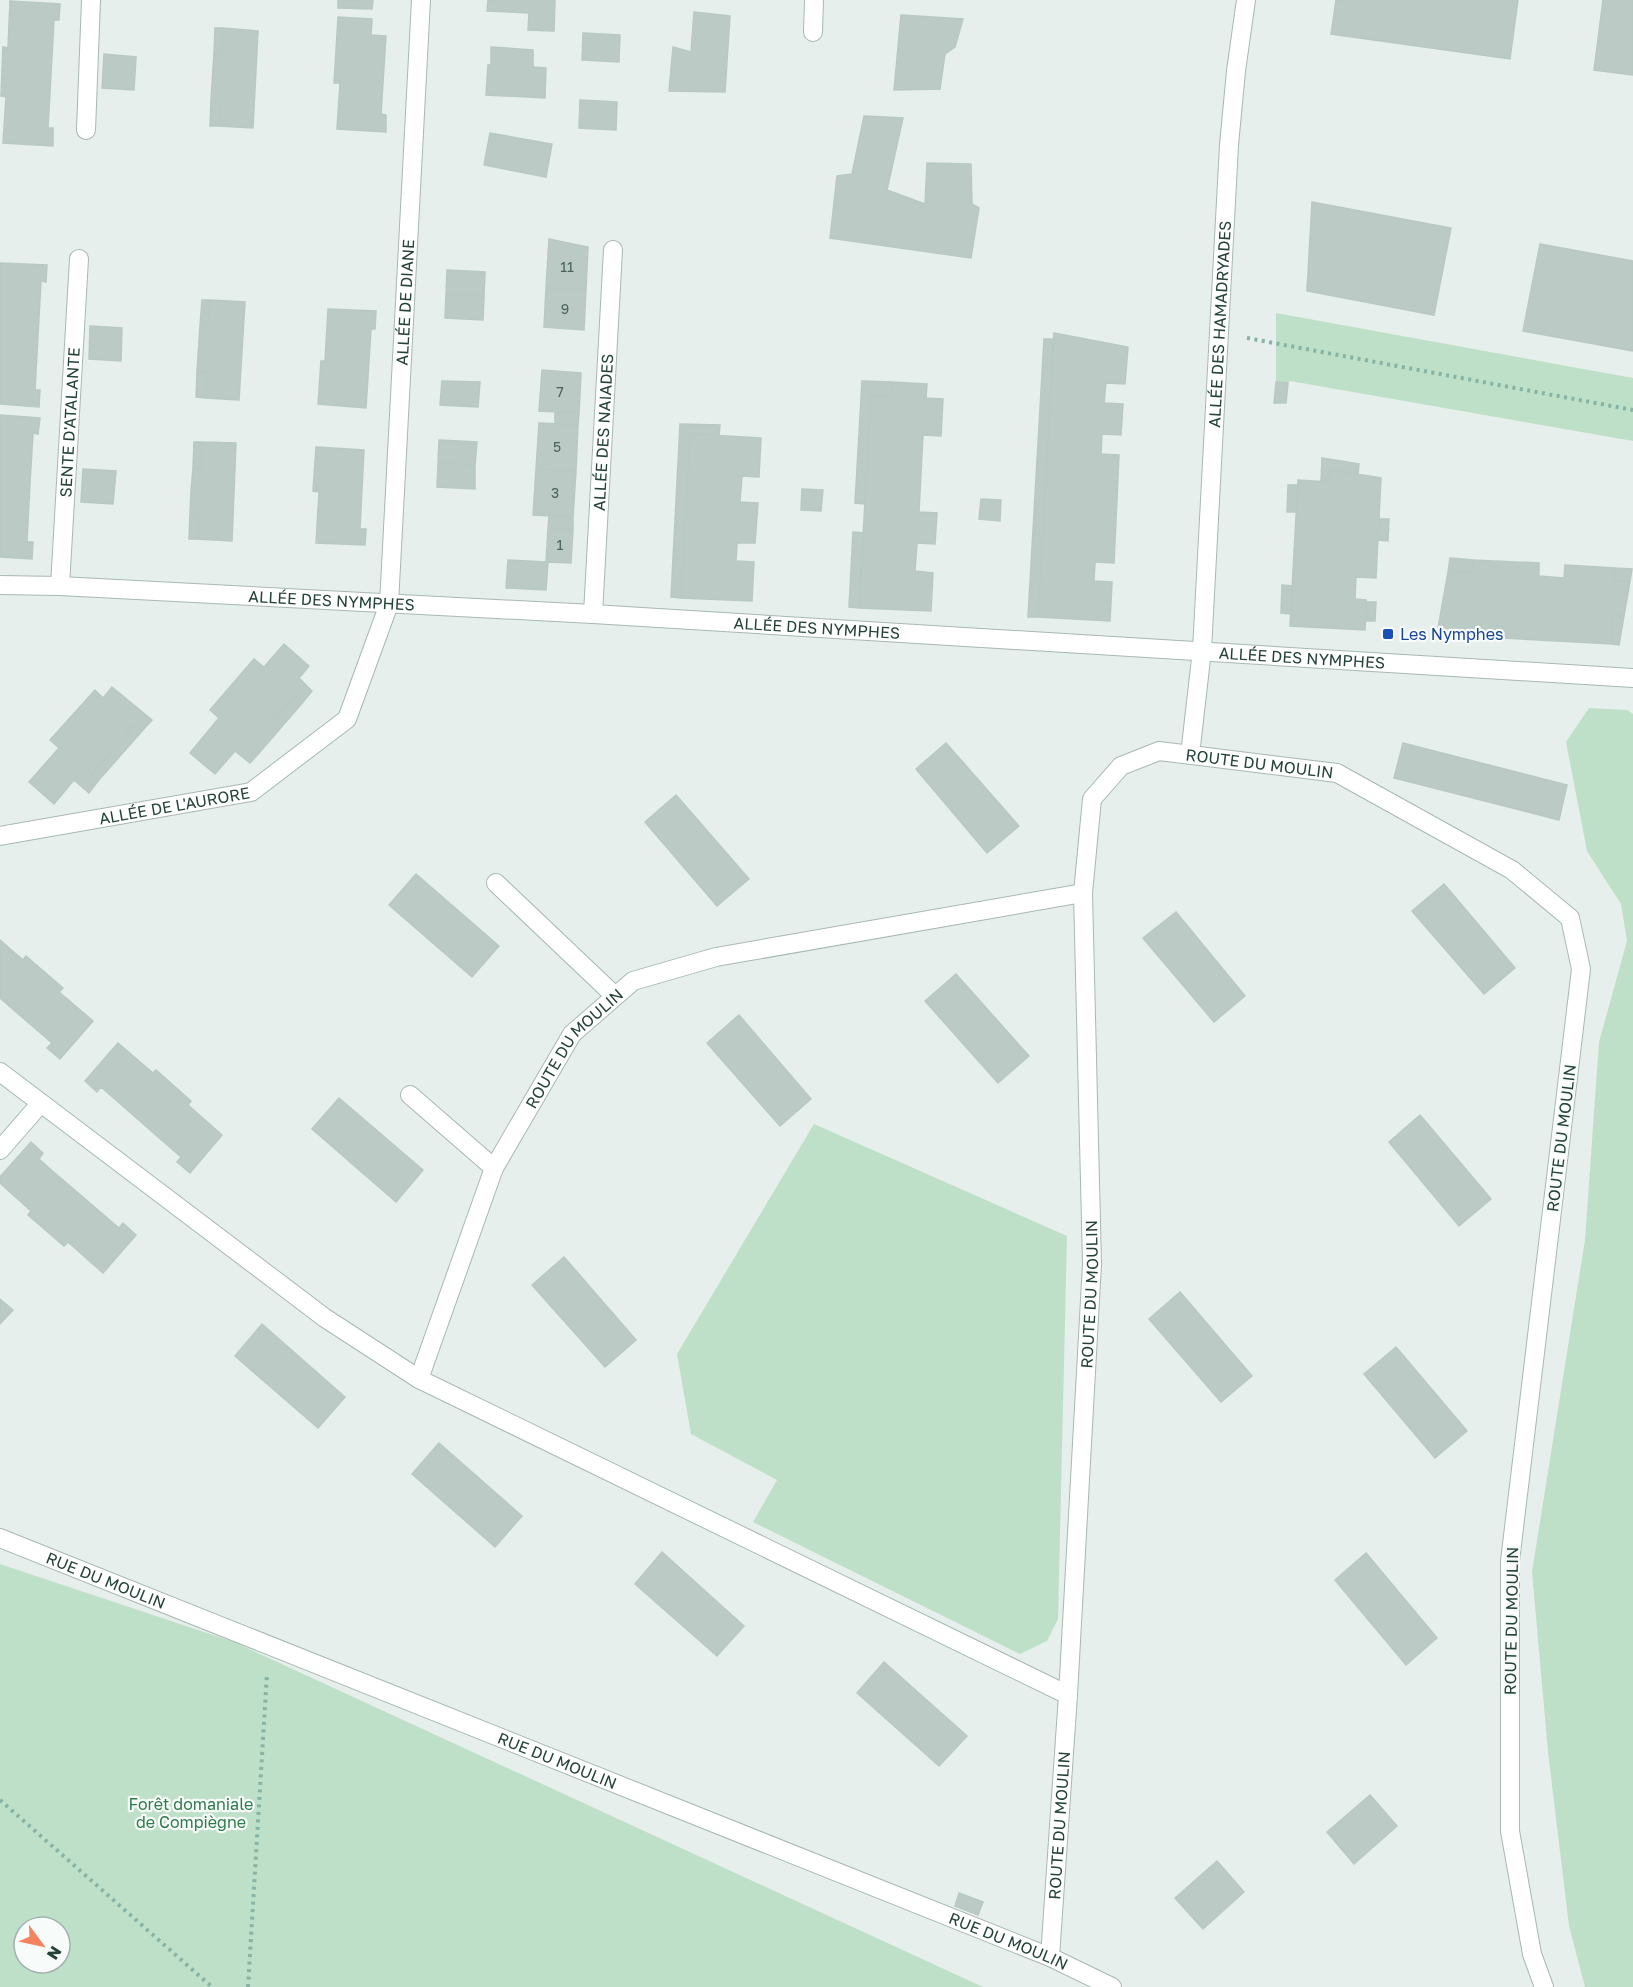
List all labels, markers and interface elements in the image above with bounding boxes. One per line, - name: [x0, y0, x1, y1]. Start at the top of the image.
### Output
- street label: ALLÉE DES HAMADRYADES: [1204, 220, 1235, 428]
- street label: ALLÉE DE DIANE: [392, 239, 418, 366]
- house number: 11: [560, 258, 574, 275]
- house number: 9: [561, 300, 569, 317]
- street label: SENTE D'ATALANTE: [55, 347, 84, 498]
- street label: ALLÉE DES NAIADES: [589, 353, 617, 512]
- house number: 7: [556, 383, 564, 400]
- house number: 5: [553, 438, 561, 455]
- house number: 3: [551, 484, 559, 501]
- house number: 1: [557, 536, 564, 553]
- street label: ALLÉE DES NYMPHES: [248, 586, 415, 615]
- street label: ALLÉE DES NYMPHES: [733, 613, 901, 643]
- place label: Les Nymphes: [1400, 624, 1503, 644]
- marker: Les Nymphes: [1381, 627, 1395, 641]
- street label: ALLÉE DES NYMPHES: [1218, 643, 1386, 673]
- street label: ROUTE DU MOULIN: [1185, 744, 1335, 782]
- street label: ALLÉE DE L'AURORE: [97, 782, 251, 828]
- street label: ROUTE DU MOULIN: [521, 984, 627, 1112]
- street label: ROUTE DU MOULIN: [1542, 1063, 1580, 1213]
- street label: ROUTE DU MOULIN: [1076, 1220, 1102, 1369]
- street label: RUE DU MOULIN: [43, 1547, 168, 1613]
- street label: ROUTE DU MOULIN: [1500, 1547, 1522, 1695]
- street label: RUE DU MOULIN: [495, 1728, 620, 1793]
- street label: ROUTE DU MOULIN: [1044, 1750, 1074, 1900]
- park label: Forêt domaniale de Compiègne: [129, 1794, 253, 1832]
- street label: RUE DU MOULIN: [946, 1908, 1071, 1974]
- north arrow: [12, 1915, 72, 1975]
- text: N: [43, 1943, 66, 1964]

